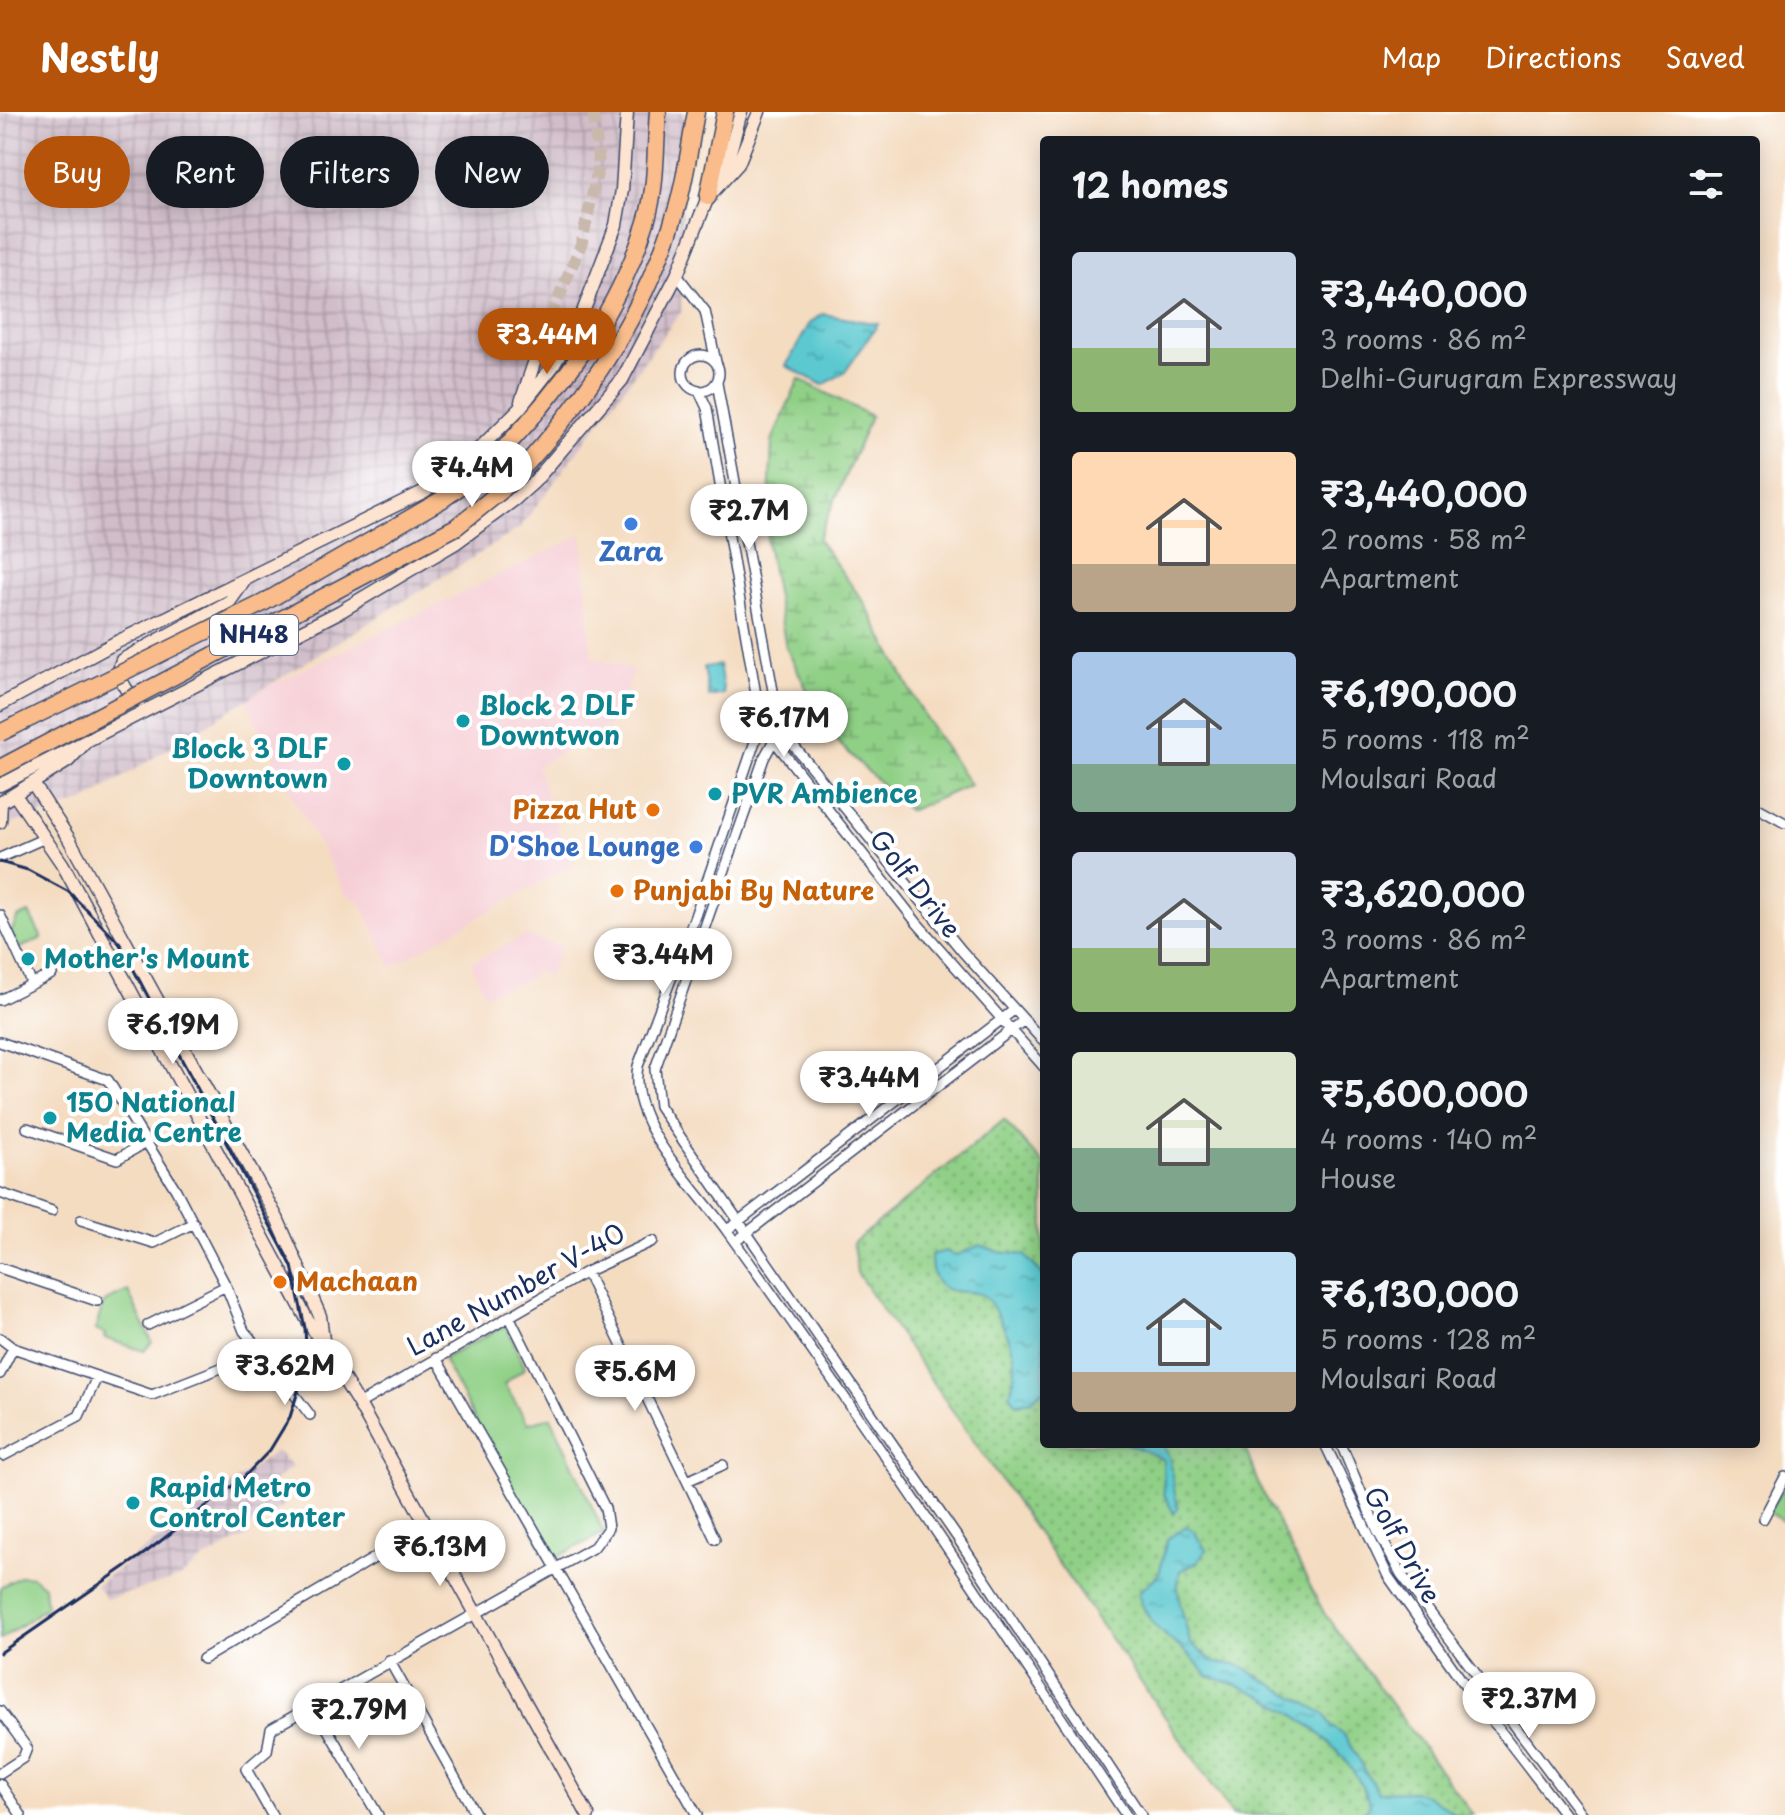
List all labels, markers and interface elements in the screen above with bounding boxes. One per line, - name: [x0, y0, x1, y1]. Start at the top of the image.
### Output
- text: Nestly: [40, 28, 160, 85]
- text: Map: [1382, 35, 1441, 78]
- text: Directions: [1485, 35, 1622, 78]
- text: Saved: [1666, 35, 1745, 78]
- chip: Buy: [24, 136, 130, 208]
- chip: Rent: [146, 136, 264, 208]
- chip: Filters: [280, 136, 419, 208]
- chip: New: [435, 136, 549, 208]
- text: 12 homes: [1072, 158, 1228, 210]
- icon: filters: [1684, 162, 1728, 206]
- text: ₹3,440,000: [1320, 267, 1528, 319]
- icon: home: [1136, 284, 1232, 380]
- pin: ₹3.44M: [482, 308, 612, 376]
- text: ₹3.44M: [496, 314, 598, 353]
- text: 3 rooms · 86 m²: [1320, 319, 1527, 358]
- text: Delhi-Gurugram Expressway: [1320, 358, 1677, 397]
- pin: ₹4.4M: [416, 441, 528, 509]
- text: ₹4.4M: [430, 447, 514, 486]
- text: ₹3,440,000: [1320, 467, 1528, 519]
- pin: ₹2.7M: [693, 484, 805, 552]
- icon: home: [1136, 484, 1232, 580]
- text: ₹2.7M: [708, 490, 790, 529]
- marker: Zara: [622, 515, 640, 533]
- text: 2 rooms · 58 m²: [1320, 519, 1527, 558]
- place label: Zara: [599, 531, 663, 570]
- text: Apartment: [1320, 558, 1459, 597]
- road number: NH48: [210, 615, 298, 655]
- text: ₹6,190,000: [1320, 667, 1517, 719]
- icon: home: [1136, 684, 1232, 780]
- place label: Block 2 DLF Downtwon: [479, 685, 635, 754]
- pin: ₹6.17M: [719, 691, 849, 759]
- text: ₹6.17M: [738, 697, 830, 736]
- marker: Block 2 DLF Downtwon: [454, 712, 472, 730]
- text: 5 rooms · 118 m²: [1320, 719, 1530, 758]
- place label: Block 3 DLF Downtown: [171, 728, 328, 797]
- marker: Block 3 DLF Downtown: [335, 755, 353, 773]
- text: Moulsari Road: [1320, 758, 1497, 797]
- place label: PVR Ambience: [731, 773, 918, 812]
- marker: PVR Ambience: [706, 785, 724, 803]
- place label: Pizza Hut: [512, 789, 637, 828]
- marker: Pizza Hut: [644, 801, 662, 819]
- street label: Golf Drive: [861, 820, 971, 946]
- place label: D'Shoe Lounge: [489, 826, 680, 865]
- marker: D'Shoe Lounge: [687, 838, 705, 856]
- text: ₹3,620,000: [1320, 867, 1525, 919]
- place label: Punjabi By Nature: [633, 870, 874, 909]
- marker: Punjabi By Nature: [608, 882, 626, 900]
- icon: home: [1136, 884, 1232, 980]
- text: 3 rooms · 86 m²: [1320, 919, 1527, 958]
- pin: ₹3.44M: [598, 928, 728, 996]
- text: ₹3.44M: [612, 934, 714, 973]
- place label: Mother's Mount: [44, 938, 250, 977]
- marker: Mother's Mount: [19, 950, 37, 968]
- text: Apartment: [1320, 958, 1459, 997]
- pin: ₹6.19M: [108, 998, 238, 1066]
- text: ₹6.19M: [126, 1004, 220, 1043]
- pin: ₹3.44M: [804, 1051, 934, 1119]
- text: ₹3.44M: [818, 1057, 920, 1096]
- text: ₹5,600,000: [1320, 1067, 1528, 1119]
- place label: 150 National Media Centre: [66, 1082, 242, 1151]
- icon: home: [1136, 1084, 1232, 1180]
- marker: 150 National Media Centre: [41, 1109, 59, 1127]
- text: 4 rooms · 140 m²: [1320, 1119, 1538, 1158]
- text: House: [1320, 1158, 1396, 1197]
- street label: Lane Number V-40: [399, 1213, 631, 1365]
- place label: Machaan: [296, 1261, 418, 1300]
- text: ₹6,130,000: [1320, 1267, 1519, 1319]
- marker: Machaan: [271, 1273, 289, 1291]
- icon: home: [1136, 1284, 1232, 1380]
- text: 5 rooms · 128 m²: [1320, 1319, 1536, 1358]
- pin: ₹3.62M: [220, 1339, 350, 1407]
- text: ₹3.62M: [235, 1345, 335, 1384]
- pin: ₹5.6M: [579, 1345, 691, 1413]
- text: ₹5.6M: [593, 1351, 677, 1390]
- text: Moulsari Road: [1320, 1358, 1497, 1397]
- place label: Rapid Metro Control Center: [149, 1467, 346, 1536]
- street label: Golf Drive: [1355, 1479, 1452, 1610]
- marker: Rapid Metro Control Center: [124, 1494, 142, 1512]
- pin: ₹6.13M: [375, 1520, 505, 1588]
- text: ₹6.13M: [393, 1526, 487, 1565]
- pin: ₹2.37M: [1464, 1672, 1594, 1740]
- text: ₹2.37M: [1480, 1678, 1578, 1717]
- pin: ₹2.79M: [294, 1683, 424, 1751]
- text: ₹2.79M: [310, 1689, 408, 1728]

